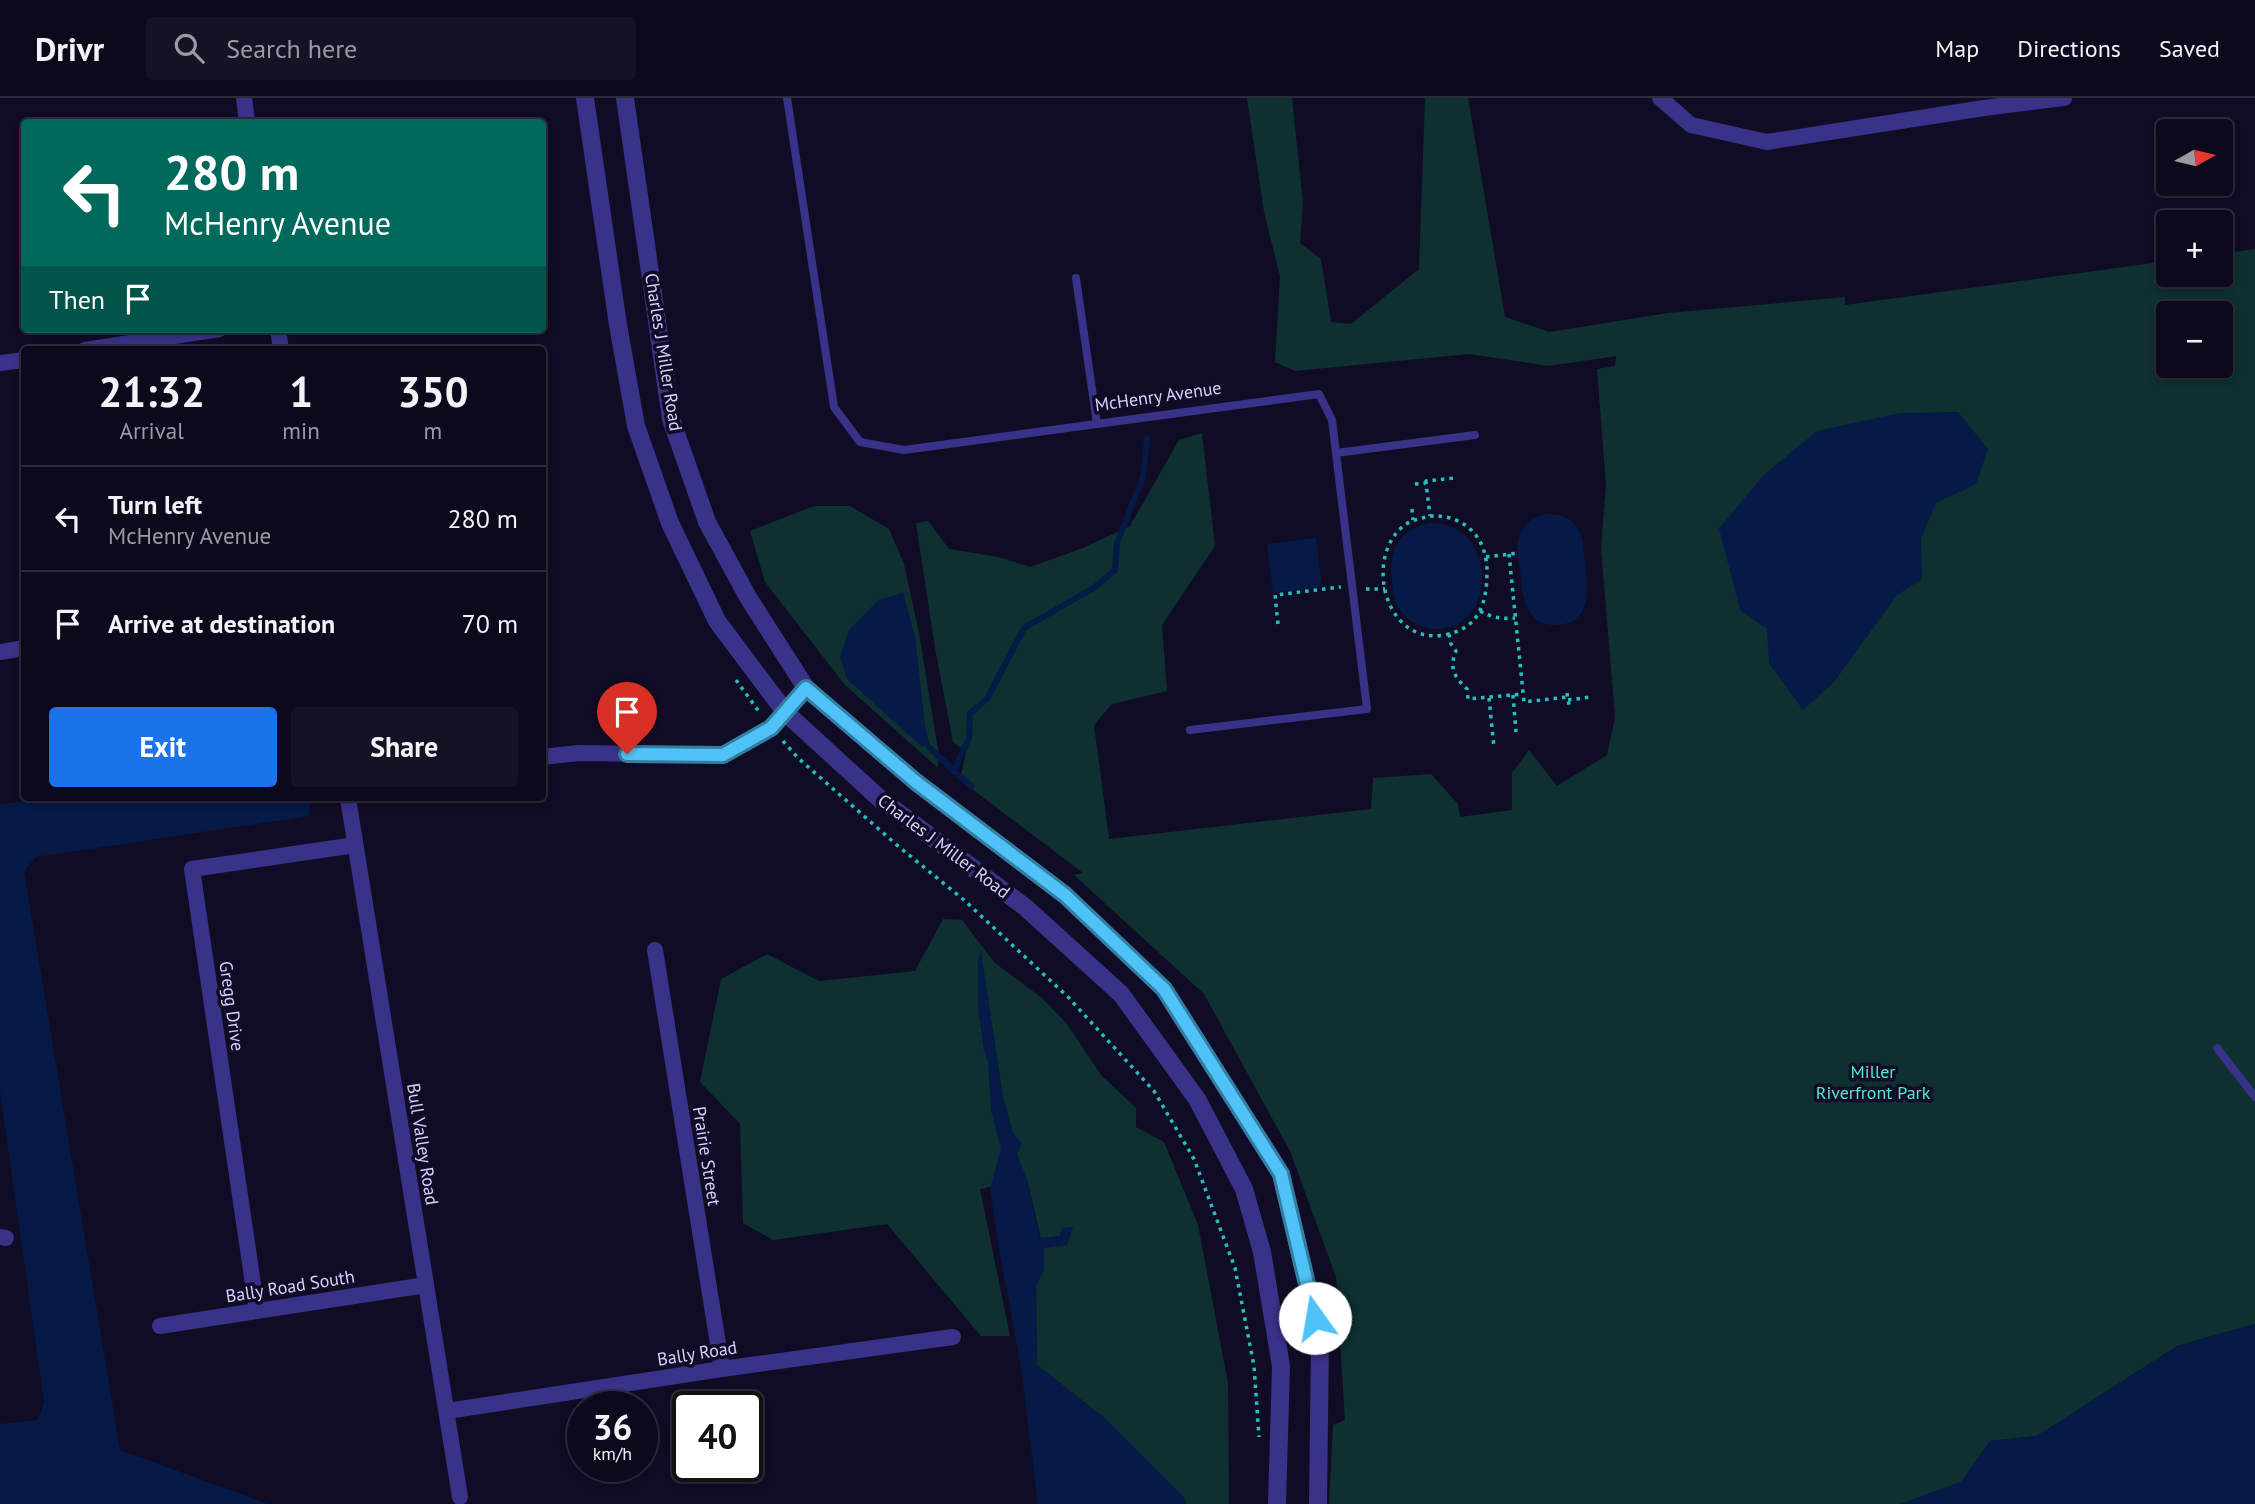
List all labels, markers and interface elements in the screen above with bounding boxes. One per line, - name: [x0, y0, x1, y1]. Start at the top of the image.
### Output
- search box: [146, 17, 636, 80]
- text: Drivr: [35, 27, 104, 70]
- icon: search: [170, 29, 208, 67]
- text: Search here: [226, 32, 357, 65]
- text: Map: [1935, 33, 1979, 64]
- text: Directions: [2017, 33, 2121, 64]
- text: Saved: [2159, 33, 2220, 64]
- north arrow: [2156, 119, 2233, 196]
- map controls: [2156, 119, 2233, 378]
- text: 280 m: [164, 140, 299, 204]
- icon: left: [49, 147, 140, 238]
- text: McHenry Avenue: [164, 202, 391, 244]
- button: +: [2156, 210, 2233, 287]
- street label: Charles J Miller Road: [640, 271, 688, 433]
- icon: arrive: [119, 280, 157, 318]
- text: Then: [49, 283, 105, 316]
- button: −: [2156, 301, 2233, 378]
- text: 21:32: [98, 364, 205, 419]
- text: 1: [289, 364, 313, 419]
- text: 350: [397, 364, 469, 419]
- street label: McHenry Avenue: [1093, 376, 1223, 416]
- text: Arrival: [119, 416, 184, 445]
- text: min: [282, 416, 320, 445]
- text: m: [424, 416, 442, 445]
- text: Turn left: [108, 488, 202, 521]
- icon: left: [49, 500, 87, 538]
- text: 280 m: [447, 502, 518, 535]
- text: McHenry Avenue: [108, 521, 271, 550]
- icon: arrive: [49, 605, 87, 643]
- text: Arrive at destination: [108, 607, 335, 640]
- text: 70 m: [462, 607, 518, 640]
- pin: [597, 682, 657, 754]
- icon: arrive: [608, 693, 646, 731]
- button: Exit: [49, 707, 277, 787]
- button: Share: [291, 707, 518, 787]
- street label: Charles J Miller Road: [873, 789, 1015, 903]
- street label: Gregg Drive: [214, 960, 250, 1052]
- park label: Miller Riverfront Park: [1816, 1060, 1931, 1104]
- street label: Bull Valley Road: [402, 1081, 444, 1207]
- street label: Prairie Street: [688, 1105, 726, 1207]
- street label: Bally Road South: [224, 1264, 356, 1308]
- position arrow: [1278, 1281, 1352, 1355]
- street label: Bally Road: [655, 1335, 739, 1371]
- speed limit sign: 40: [672, 1391, 763, 1482]
- text: 36: [593, 1404, 632, 1450]
- text: km/h: [593, 1442, 632, 1465]

